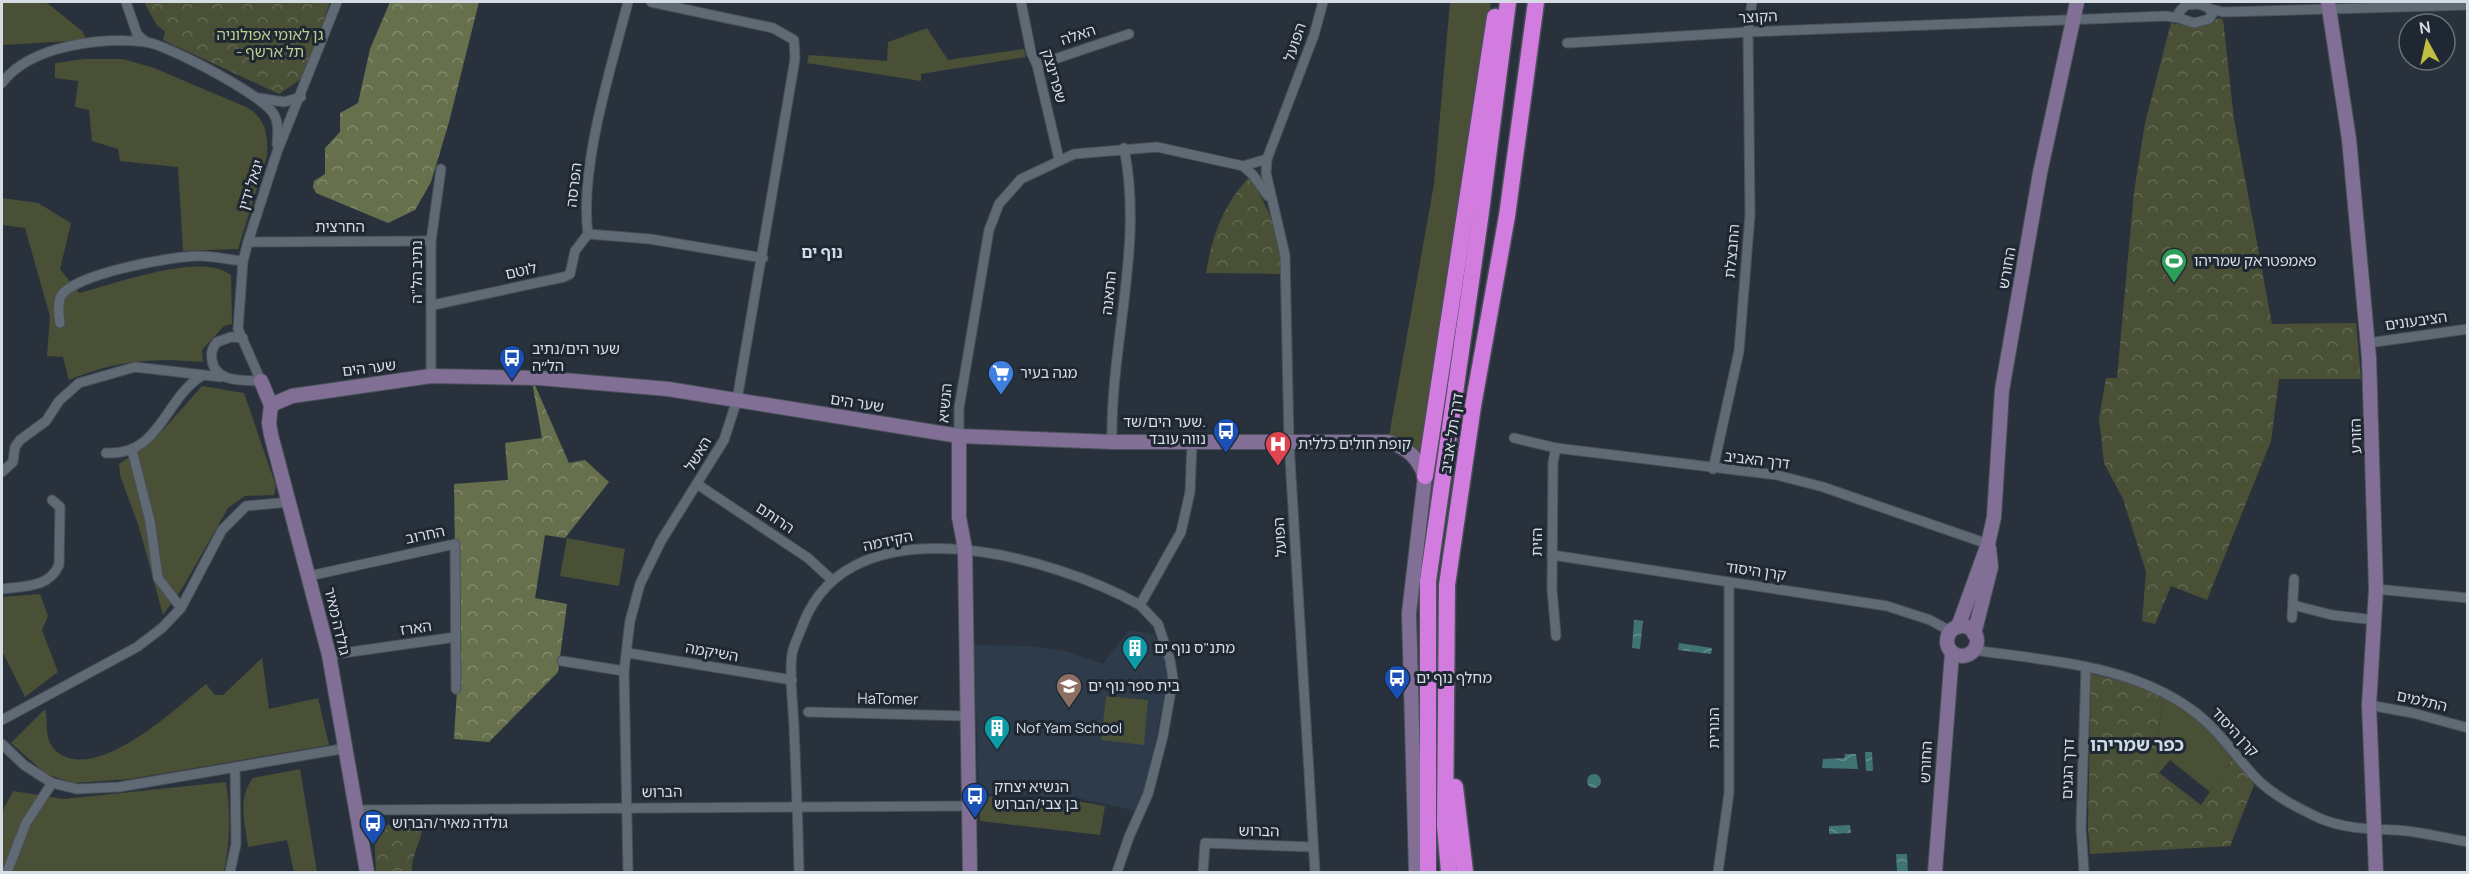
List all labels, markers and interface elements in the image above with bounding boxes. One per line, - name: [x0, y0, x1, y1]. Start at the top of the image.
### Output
- street label: הקוצר: [1738, 5, 1778, 28]
- north arrow: [2397, 12, 2457, 72]
- text: N: [2418, 15, 2432, 39]
- street label: האלה: [1057, 19, 1098, 50]
- street label: הפועל: [1278, 20, 1311, 64]
- park label: גן לאומי אפולוניה - תל ארשף: [217, 24, 324, 62]
- street label: שפרינצק: [1037, 46, 1072, 105]
- street label: יגאל ידין: [232, 157, 269, 213]
- street label: הפרסה: [560, 161, 587, 209]
- street label: החרצית: [315, 216, 365, 237]
- street label: החבצלת: [1719, 223, 1744, 279]
- street label: נתיב הל"ה: [406, 240, 427, 304]
- district label: נוף ים: [801, 241, 843, 263]
- street label: החורש: [1992, 245, 2021, 291]
- sports icon: פאמפטראק שמריהו: [2159, 246, 2189, 284]
- place label: פאמפטראק שמריהו: [2194, 250, 2317, 271]
- street label: לוטם: [503, 257, 539, 284]
- street label: התאנה: [1096, 270, 1121, 316]
- street label: הציבעונים: [2383, 306, 2448, 335]
- place label: שער הים/נתיב הל״ה: [532, 338, 620, 376]
- bus stop icon: שער הים/נתיב הל״ה: [497, 343, 527, 381]
- street label: שער הים: [341, 354, 397, 381]
- supermarket icon: מגה בעיר: [986, 358, 1016, 396]
- place label: מגה בעיר: [1020, 362, 1077, 383]
- street label: הנשיא: [932, 382, 957, 424]
- street label: שער הים: [829, 388, 886, 417]
- street label: דרך תל-אביב: [1435, 391, 1468, 474]
- place label: שער הים/שד. נווה עובד: [1123, 411, 1206, 449]
- bus stop icon: שער הים/שד. נווה עובד: [1211, 416, 1241, 454]
- street label: הזורע: [2345, 418, 2366, 454]
- hospital icon: קופת חולים כללית: [1263, 429, 1293, 467]
- street label: האשל: [679, 432, 716, 475]
- place label: קופת חולים כללית: [1298, 433, 1411, 454]
- street label: דרך האביב: [1723, 445, 1791, 474]
- street label: הרותם: [752, 497, 799, 538]
- street label: הפועל: [1268, 517, 1291, 558]
- street label: החרוב: [403, 520, 447, 549]
- street label: הקידמה: [861, 525, 915, 556]
- street label: הזית: [1526, 527, 1547, 557]
- street label: קרן היסוד: [1724, 556, 1788, 585]
- street label: גולדה מאיר: [319, 585, 356, 657]
- street label: הארז: [399, 615, 433, 640]
- building icon: מתנ"ס נוף ים: [1120, 633, 1150, 671]
- street label: השיקמה: [684, 637, 740, 666]
- place label: מתנ"ס נוף ים: [1154, 637, 1235, 658]
- bus stop icon: מחלף נוף ים: [1382, 663, 1412, 701]
- place label: מחלף נוף ים: [1416, 667, 1492, 688]
- school or university icon: בית ספר נוף ים: [1054, 671, 1084, 709]
- place label: בית ספר נוף ים: [1088, 675, 1180, 696]
- street label: התלמים: [2395, 684, 2450, 717]
- street label: HaTomer: [857, 687, 919, 710]
- street label: קרן היסוד: [2207, 702, 2264, 761]
- street label: הנורית: [1703, 707, 1724, 749]
- building icon: Nof Yam School: [982, 713, 1012, 751]
- place label: Nof Yam School: [1016, 717, 1122, 738]
- district label: כפר שמריהו: [2090, 732, 2184, 756]
- street label: דרך הגנים: [2056, 738, 2079, 800]
- street label: החורש: [1914, 740, 1937, 784]
- place label: הנשיא יצחק בן צבי/הברוש: [994, 776, 1079, 814]
- street label: הברוש: [641, 781, 683, 802]
- bus stop icon: הנשיא יצחק בן צבי/הברוש: [960, 781, 990, 819]
- bus stop icon: גולדה מאיר/הברוש: [358, 808, 388, 846]
- place label: גולדה מאיר/הברוש: [392, 812, 508, 833]
- street label: הברוש: [1238, 820, 1280, 841]

